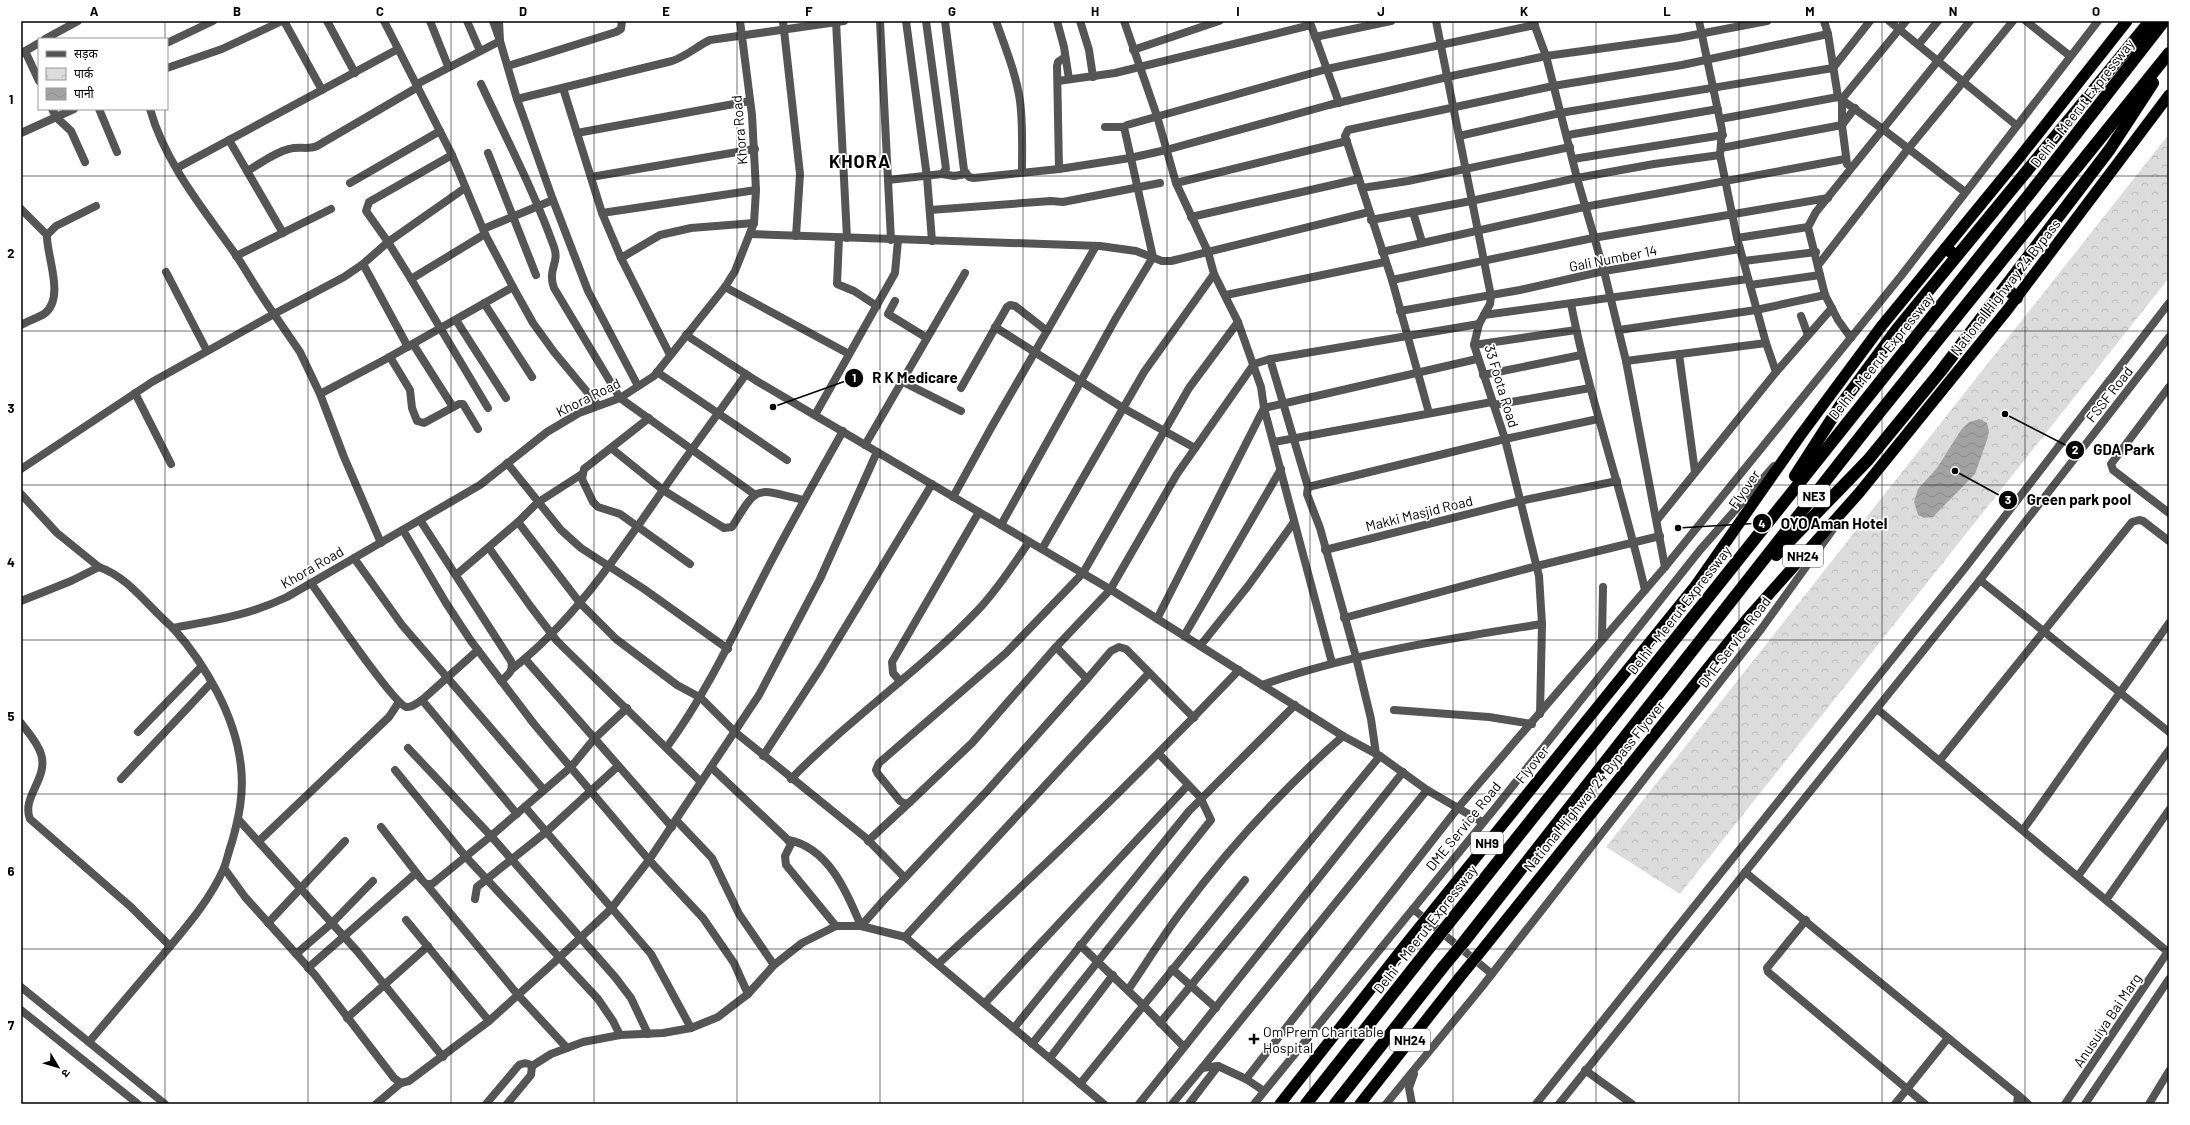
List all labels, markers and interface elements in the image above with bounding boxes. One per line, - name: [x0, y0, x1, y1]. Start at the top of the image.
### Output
- text: A: [90, 3, 99, 19]
- text: B: [233, 3, 241, 19]
- text: C: [376, 3, 384, 19]
- text: D: [519, 3, 527, 19]
- text: E: [662, 3, 670, 19]
- text: F: [805, 3, 813, 19]
- text: G: [948, 3, 956, 19]
- text: H: [1091, 3, 1099, 19]
- text: I: [1236, 3, 1240, 19]
- text: J: [1377, 3, 1385, 19]
- text: K: [1520, 3, 1528, 19]
- text: L: [1663, 3, 1671, 19]
- text: M: [1805, 3, 1815, 19]
- text: N: [1949, 3, 1957, 19]
- text: O: [2092, 3, 2100, 19]
- street label: Delhi - Meerut Expressway: [2026, 35, 2138, 171]
- legend: [38, 38, 168, 110]
- text: सड़क: [74, 46, 99, 61]
- text: पार्क: [74, 66, 94, 80]
- text: पानी: [74, 86, 95, 100]
- text: 1: [9, 91, 13, 107]
- street label: Khora Road: [727, 95, 751, 165]
- district label: KHORA: [829, 150, 891, 172]
- street label: National Highway 24 Bypass: [1946, 215, 2064, 359]
- street label: Gali Number 14: [1568, 241, 1658, 275]
- text: 2: [7, 245, 15, 261]
- street label: Delhi - Meerut Expressway: [1825, 289, 1938, 423]
- street label: 33 Foota Road: [1481, 342, 1523, 430]
- street label: FSSF Road: [2082, 363, 2136, 425]
- callout: R K Medicare: [844, 364, 966, 391]
- text: R K Medicare: [872, 368, 958, 386]
- text: 1: [852, 370, 856, 384]
- street label: Khora Road: [553, 374, 623, 420]
- text: 3: [7, 400, 15, 416]
- callout: GDA Park: [2065, 436, 2162, 463]
- text: GDA Park: [2093, 440, 2155, 458]
- text: 2: [2072, 442, 2079, 456]
- street label: Flyover: [1724, 466, 1764, 512]
- road number: NE3: [1798, 485, 1830, 507]
- callout: Green park pool: [1998, 487, 2139, 514]
- text: Green park pool: [2027, 490, 2131, 508]
- street label: Makki Masjid Road: [1364, 491, 1474, 535]
- text: 3: [2005, 492, 2011, 506]
- callout: OYO Aman Hotel: [1752, 510, 1895, 537]
- text: OYO Aman Hotel: [1781, 514, 1887, 532]
- text: 4: [1758, 516, 1766, 530]
- street label: Khora Road: [278, 542, 346, 592]
- street label: Delhi - Meerut Expressway: [1623, 542, 1735, 678]
- road number: NH24: [1783, 545, 1823, 567]
- text: 4: [7, 554, 15, 570]
- street label: DME Service Road: [1694, 593, 1774, 691]
- street label: National Highway 24 Bypass Flyover: [1520, 697, 1668, 875]
- text: 5: [7, 708, 15, 724]
- street label: Flyover: [1512, 742, 1552, 786]
- street label: DME Service Road: [1422, 778, 1504, 874]
- road number: NH9: [1471, 832, 1503, 854]
- street label: Delhi - Meerut Expressway: [1369, 861, 1481, 997]
- text: 6: [8, 863, 15, 879]
- street label: Anusuiya Bai Marg: [2069, 970, 2145, 1070]
- text: 7: [8, 1017, 15, 1033]
- place label: Om Prem Charitable Hospital: [1263, 1023, 1384, 1056]
- road number: NH24: [1390, 1029, 1430, 1051]
- marker: Om Prem Charitable Hospital: [1248, 1033, 1260, 1045]
- north arrow: [38, 1047, 78, 1087]
- text: उ: [59, 1067, 73, 1080]

